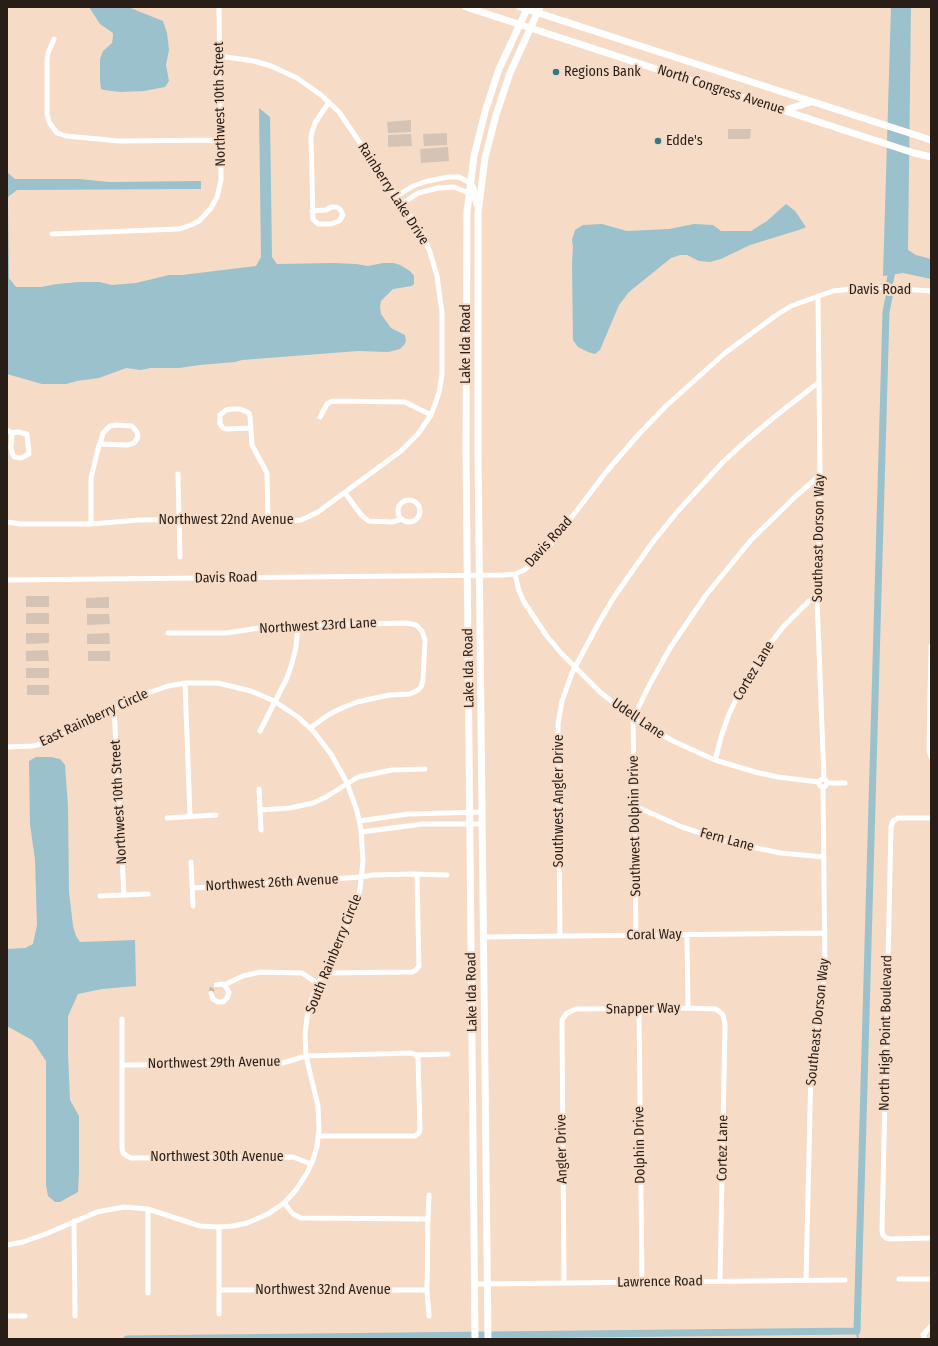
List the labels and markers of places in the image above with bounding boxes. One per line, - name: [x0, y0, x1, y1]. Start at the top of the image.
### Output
- place label: Regions Bank: [564, 64, 641, 80]
- marker: Regions Bank: [551, 67, 561, 77]
- place label: Edde's: [666, 133, 703, 149]
- marker: Edde's: [653, 136, 663, 146]

